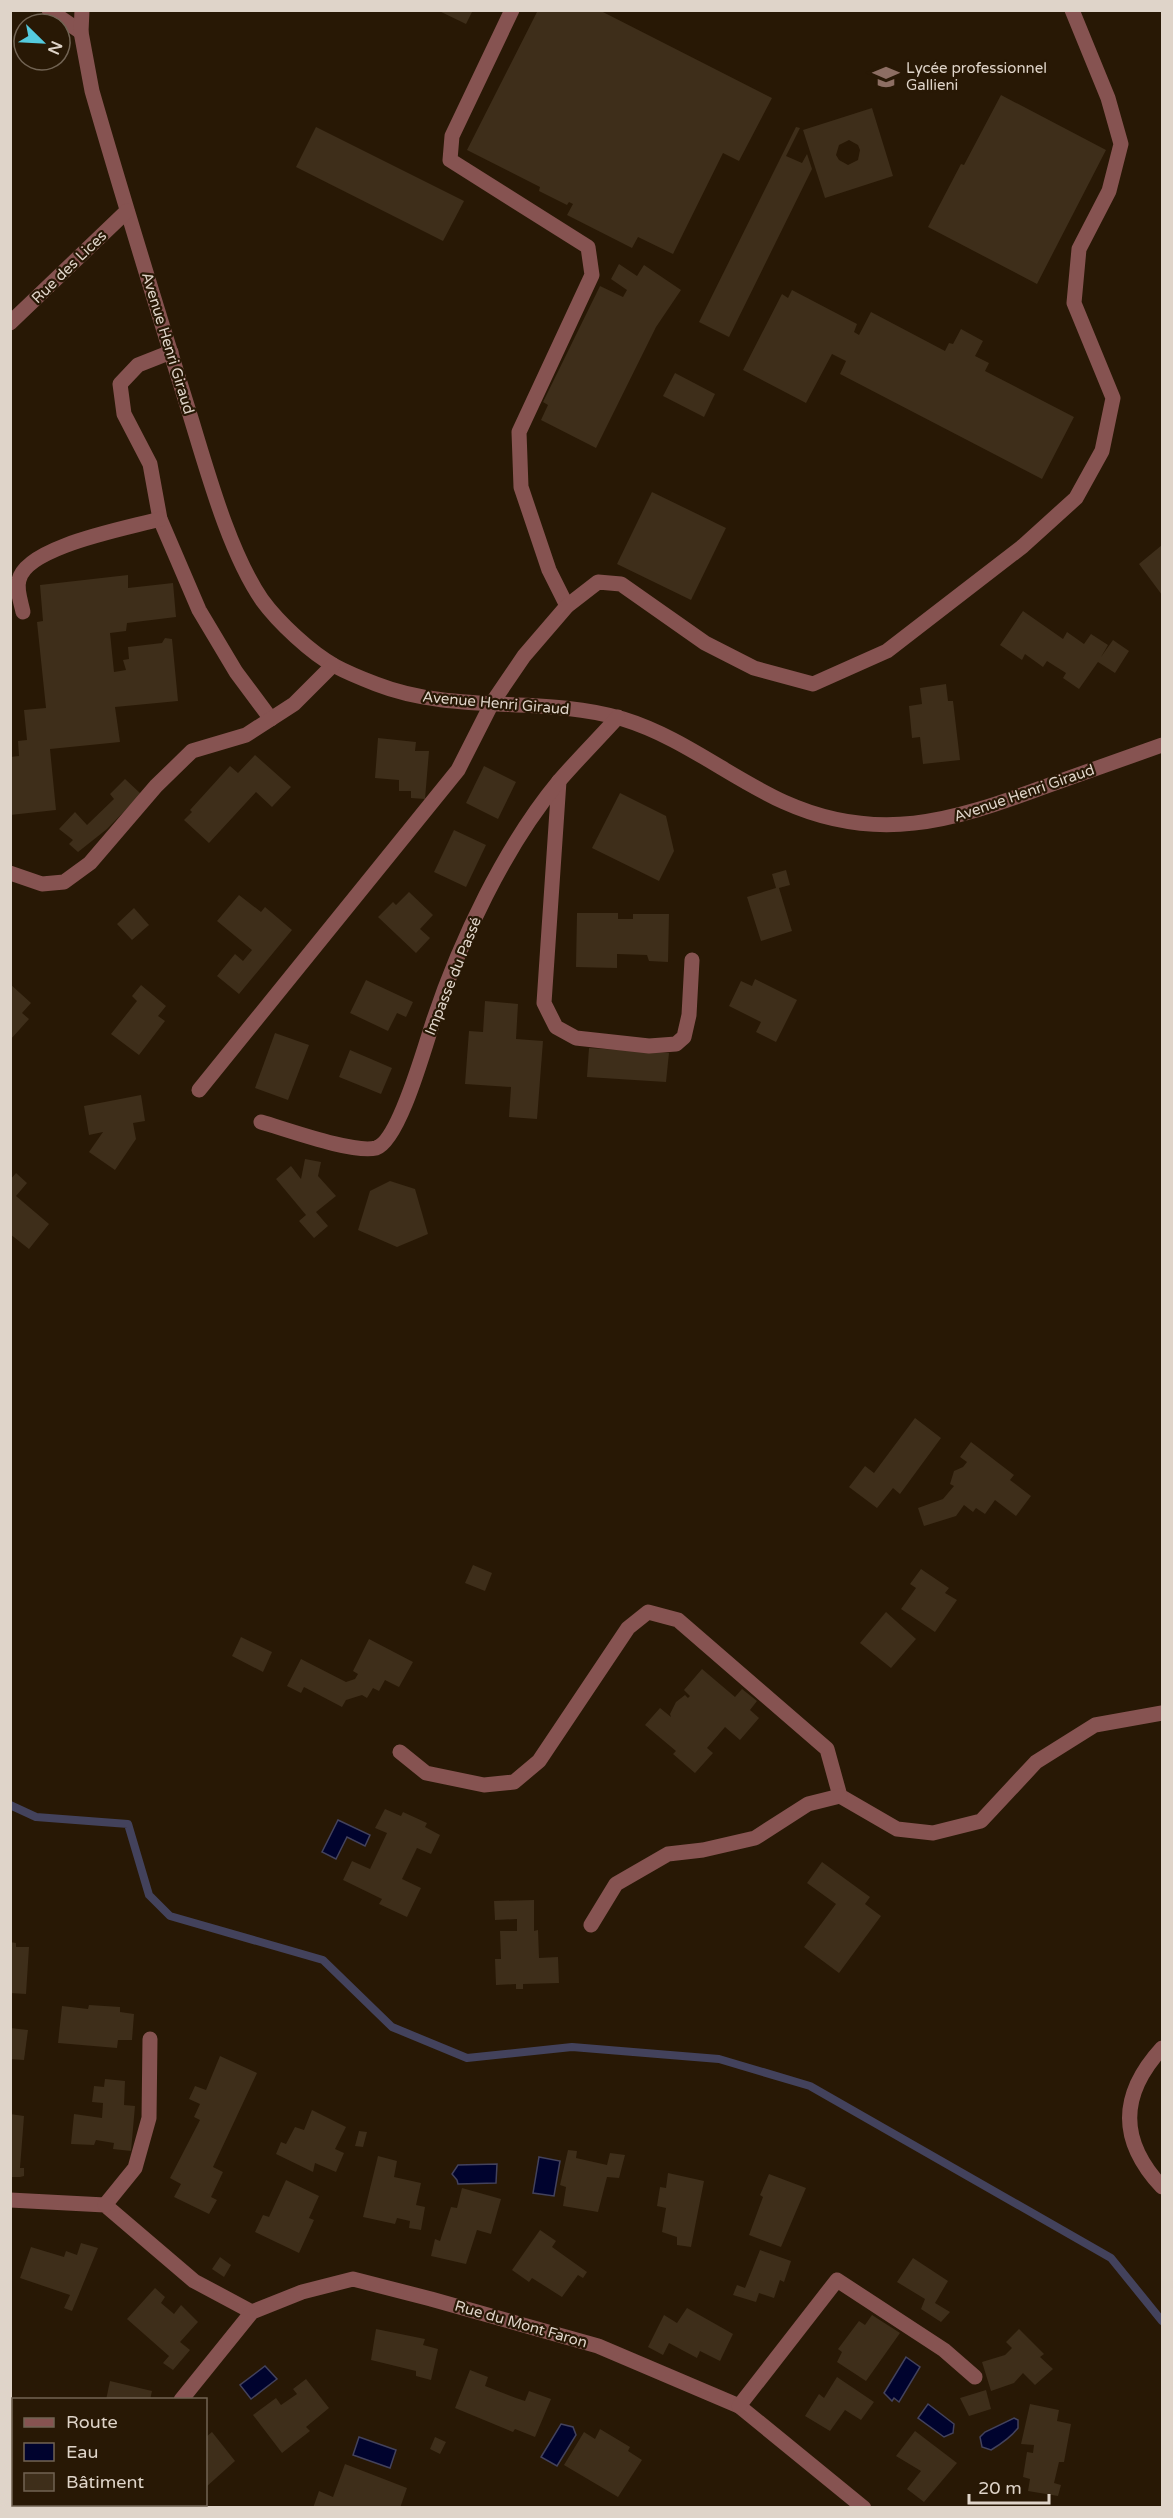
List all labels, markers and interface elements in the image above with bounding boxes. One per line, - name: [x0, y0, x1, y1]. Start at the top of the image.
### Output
- north arrow: [12, 12, 72, 72]
- text: N: [43, 38, 67, 58]
- place label: Lycée professionnel Gallieni: [906, 59, 1047, 94]
- school or university icon: Lycée professionnel Gallieni: [871, 62, 901, 92]
- street label: Rue des Lices: [28, 227, 110, 307]
- street label: Avenue Henri Giraud: [138, 270, 198, 416]
- street label: Avenue Henri Giraud: [422, 688, 570, 718]
- street label: Avenue Henri Giraud: [951, 760, 1097, 826]
- street label: Impasse du Passé: [421, 914, 485, 1038]
- street label: Rue du Mont Faron: [453, 2296, 589, 2352]
- legend: [12, 2398, 207, 2506]
- text: Route: [66, 2411, 118, 2433]
- text: Eau: [66, 2441, 98, 2463]
- scale bar: [969, 2467, 1048, 2505]
- text: Bâtiment: [66, 2471, 144, 2493]
- text: 20 m: [978, 2477, 1022, 2499]

